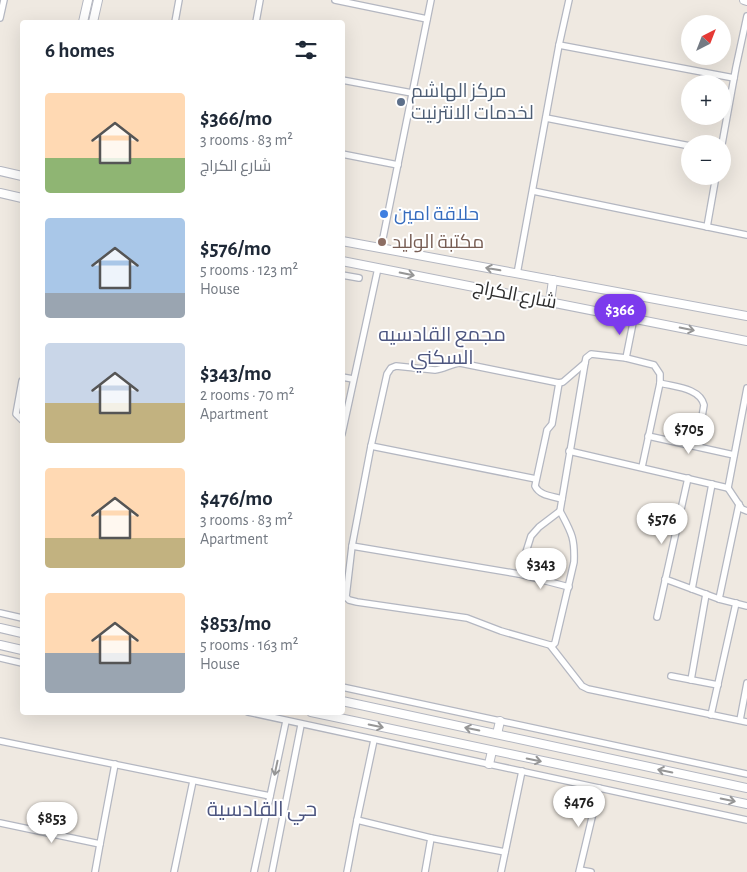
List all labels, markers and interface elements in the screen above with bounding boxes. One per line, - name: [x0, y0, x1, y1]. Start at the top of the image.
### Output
- north arrow: [681, 15, 731, 65]
- map controls: [681, 15, 731, 185]
- icon: filters: [292, 36, 320, 64]
- text: 6 homes: [45, 40, 115, 61]
- button: +: [681, 75, 731, 125]
- place label: مركز الهاشم لخدمات الانترنيت: [411, 81, 534, 124]
- marker: مركز الهاشم لخدمات الانترنيت: [395, 96, 407, 108]
- text: $366/mo: [200, 108, 272, 129]
- icon: home: [85, 113, 145, 173]
- text: 3 rooms · 83 m²: [200, 132, 293, 148]
- button: −: [681, 135, 731, 185]
- text: شارع الكراج: [200, 158, 271, 174]
- place label: حلاقة امين: [394, 205, 479, 225]
- marker: حلاقة امين: [378, 208, 390, 220]
- place label: مكتبة الوليد: [392, 233, 484, 253]
- marker: مكتبة الوليد: [376, 236, 388, 248]
- icon: home: [85, 238, 145, 298]
- text: $576/mo: [200, 238, 271, 259]
- text: 5 rooms · 123 m²: [200, 262, 298, 278]
- one-way arrow: [485, 264, 501, 274]
- one-way arrow: [399, 270, 415, 279]
- street label: شارع الكراج: [471, 277, 559, 315]
- text: House: [200, 281, 240, 297]
- pin: $366: [590, 294, 650, 336]
- text: $366: [605, 302, 635, 318]
- district label: مجمع القادسيه السكني: [378, 325, 506, 373]
- one-way arrow: [679, 325, 695, 334]
- icon: home: [85, 363, 145, 423]
- text: $343/mo: [200, 363, 271, 384]
- text: 2 rooms · 70 m²: [200, 387, 294, 403]
- text: Apartment: [200, 406, 268, 422]
- pin: $705: [659, 412, 719, 455]
- text: $705: [674, 421, 704, 437]
- icon: home: [85, 488, 145, 548]
- text: $476/mo: [200, 488, 273, 509]
- pin: $576: [632, 502, 692, 545]
- text: $576: [648, 511, 676, 527]
- text: 3 rooms · 83 m²: [200, 512, 293, 528]
- text: Apartment: [200, 531, 268, 547]
- pin: $343: [511, 548, 571, 590]
- text: $343: [526, 556, 556, 572]
- icon: home: [85, 613, 145, 673]
- text: $853/mo: [200, 613, 271, 634]
- text: 5 rooms · 163 m²: [200, 637, 298, 653]
- text: House: [200, 656, 240, 672]
- one-way arrow: [367, 722, 383, 731]
- one-way arrow: [465, 724, 481, 733]
- one-way arrow: [526, 756, 542, 766]
- one-way arrow: [271, 760, 280, 776]
- one-way arrow: [658, 765, 674, 775]
- pin: $476: [549, 786, 609, 828]
- text: $476: [564, 794, 594, 810]
- one-way arrow: [719, 796, 735, 805]
- district label: حي القادسية: [207, 799, 317, 825]
- pin: $853: [22, 802, 82, 844]
- text: $853: [38, 810, 66, 826]

